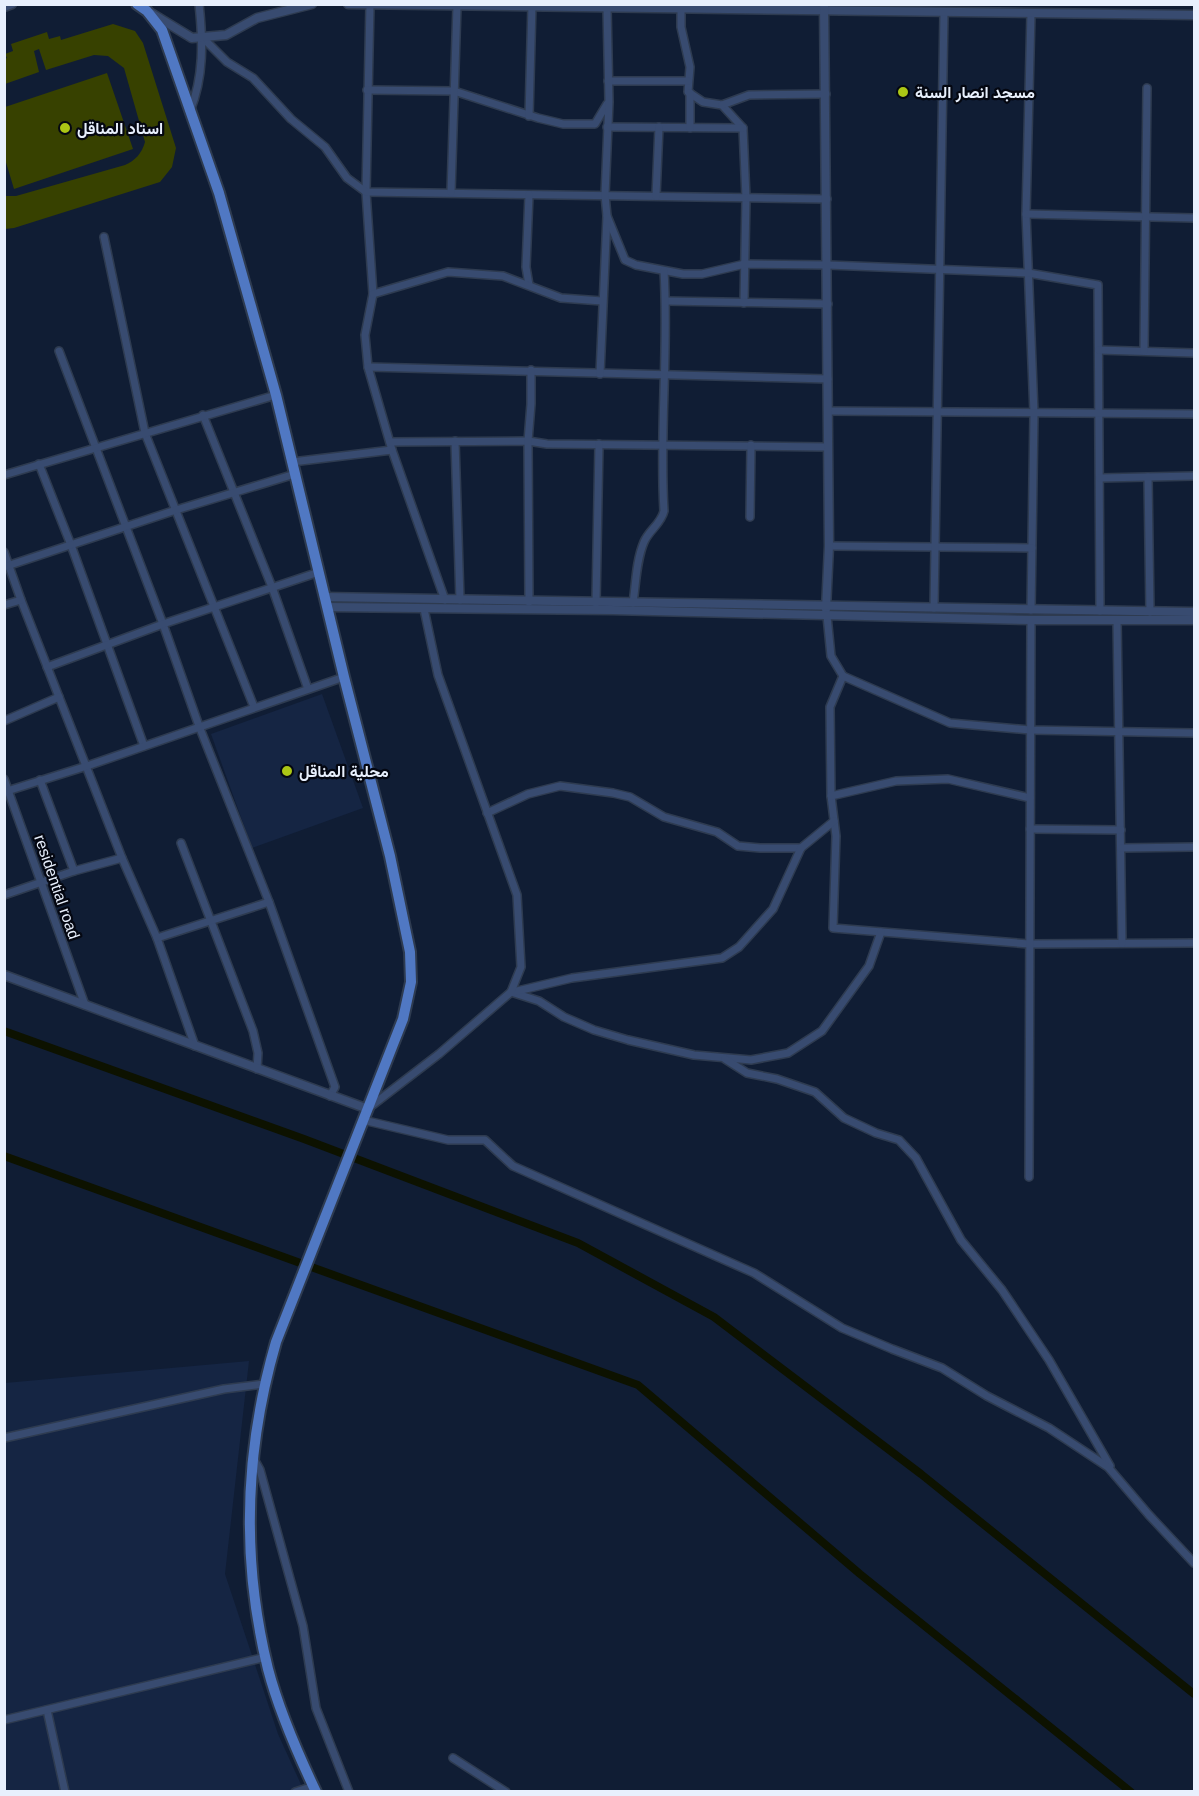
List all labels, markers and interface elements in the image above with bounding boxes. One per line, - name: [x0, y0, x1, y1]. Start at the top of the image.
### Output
- place label: مسجد انصار السنة: [915, 84, 1035, 103]
- marker: مسجد انصار السنة: [896, 85, 910, 99]
- place label: استاد المناقل: [77, 120, 163, 138]
- marker: استاد المناقل: [58, 121, 72, 135]
- place label: محلية المناقل: [299, 763, 389, 781]
- marker: محلية المناقل: [280, 764, 294, 778]
- street label: residential road: [31, 833, 83, 941]

